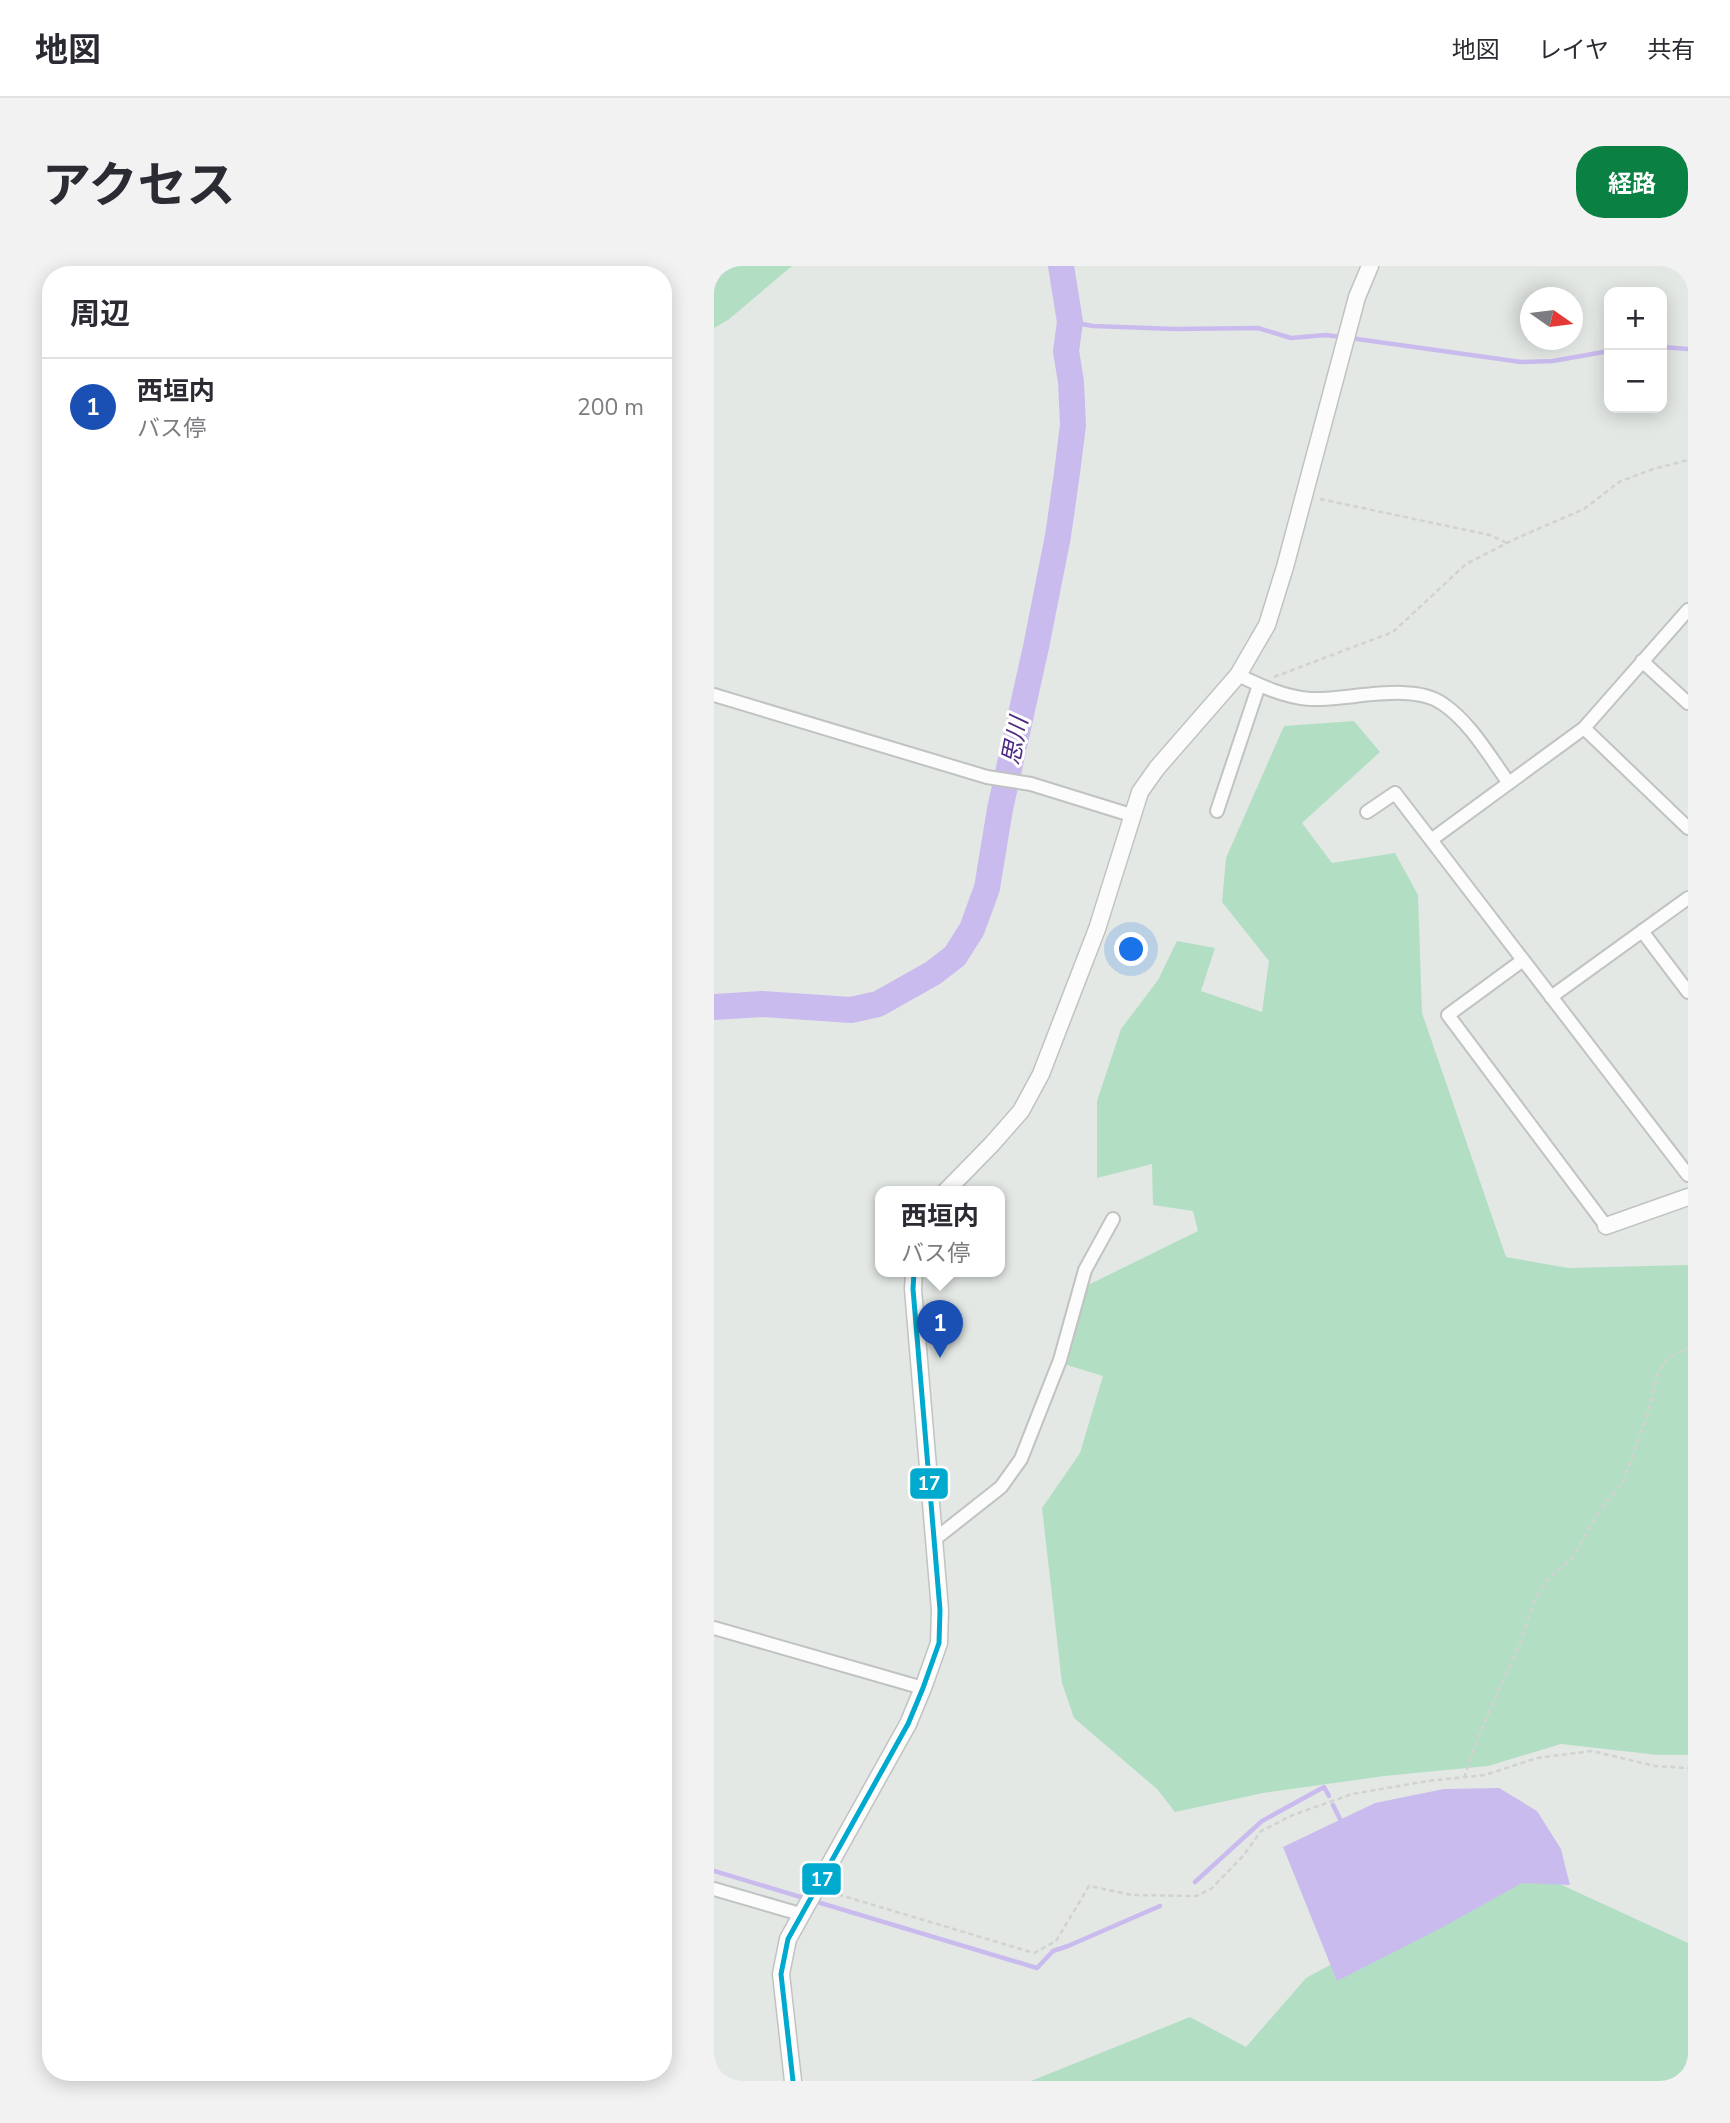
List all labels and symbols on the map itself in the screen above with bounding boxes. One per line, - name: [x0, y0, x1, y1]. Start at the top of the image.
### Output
- north arrow: [1520, 287, 1583, 350]
- water label: 思川: [995, 711, 1036, 768]
- your location: [1114, 932, 1148, 966]
- pin: 1: [917, 1300, 963, 1358]
- line badge: 17: [909, 1467, 949, 1500]
- text: 17: [918, 1471, 940, 1497]
- line badge: 17: [801, 1862, 842, 1896]
- text: 17: [811, 1867, 833, 1893]

